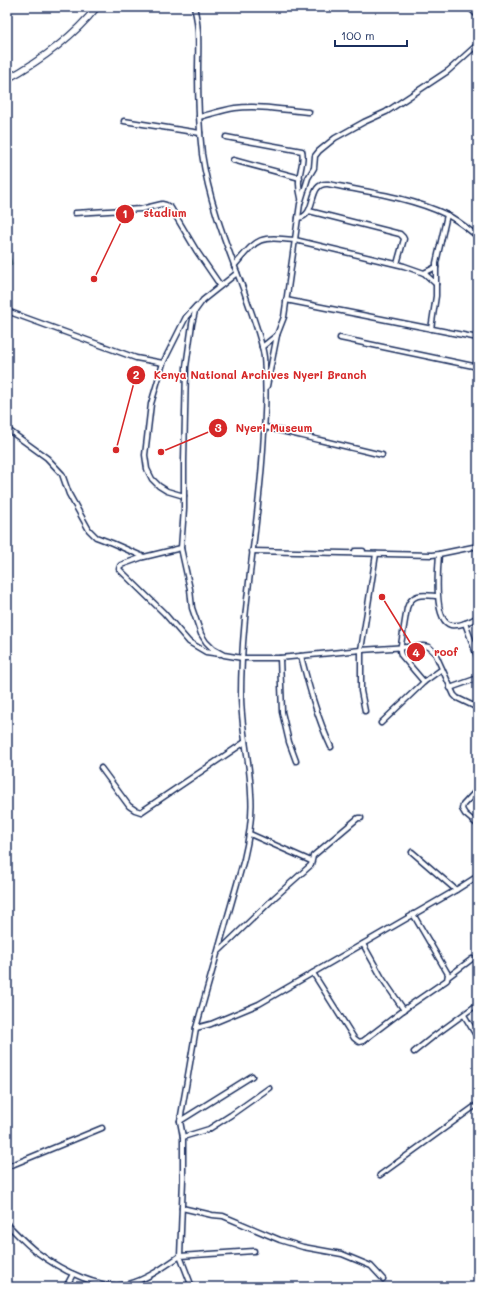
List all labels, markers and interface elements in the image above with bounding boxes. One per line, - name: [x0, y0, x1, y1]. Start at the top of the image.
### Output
- scale bar: [335, 22, 407, 48]
- text: 100 m: [341, 27, 375, 43]
- callout: stadium: [115, 202, 194, 225]
- text: 1: [122, 205, 128, 221]
- text: stadium: [144, 205, 187, 220]
- callout: Kenya National Archives Nyeri Branch: [126, 364, 374, 387]
- text: 2: [133, 366, 140, 382]
- text: Kenya National Archives Nyeri Branch: [154, 367, 366, 382]
- callout: Nyeri Museum: [208, 417, 321, 440]
- text: 3: [214, 419, 222, 435]
- text: Nyeri Museum: [236, 420, 313, 435]
- callout: roof: [406, 641, 466, 664]
- text: 4: [412, 644, 420, 660]
- text: roof: [434, 644, 458, 659]

